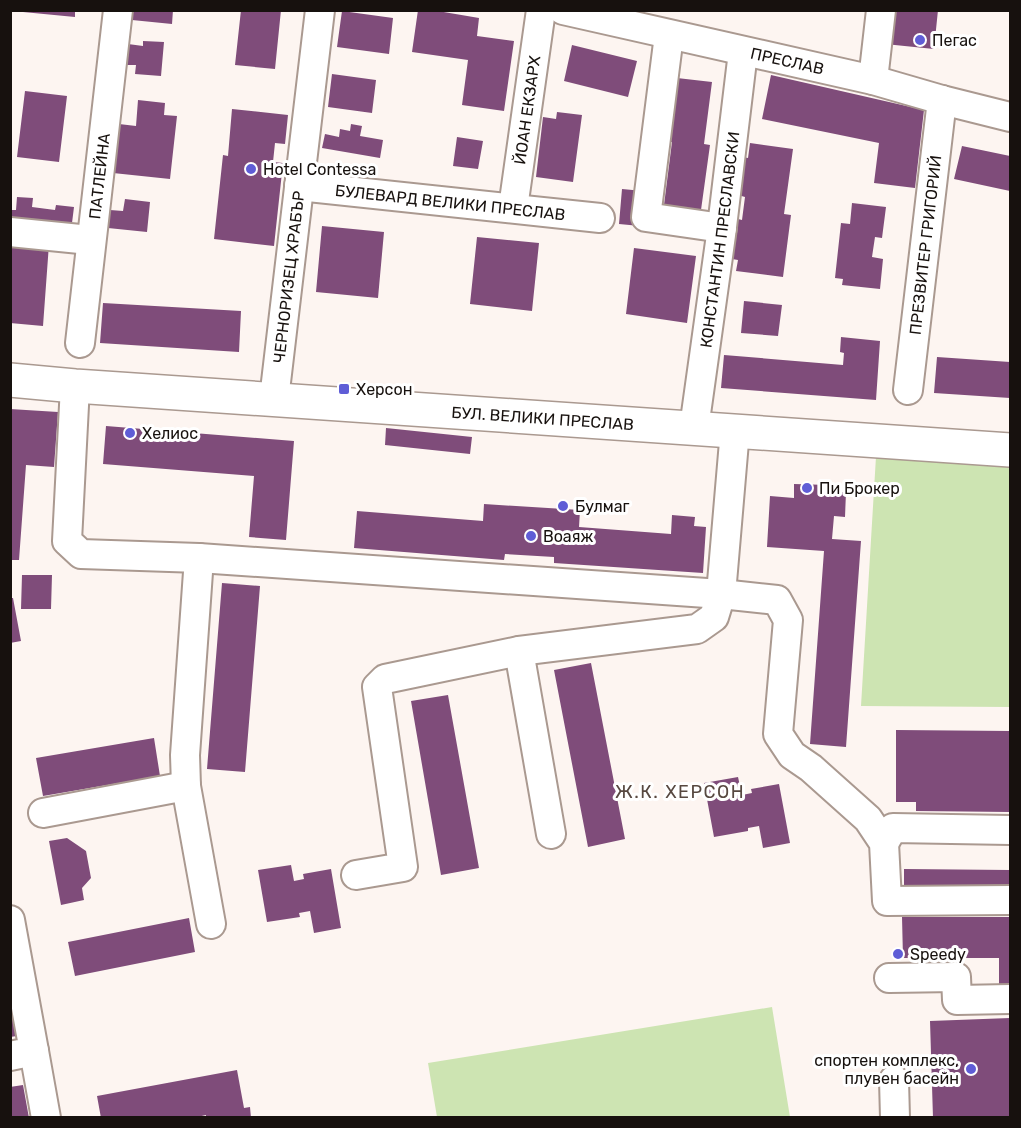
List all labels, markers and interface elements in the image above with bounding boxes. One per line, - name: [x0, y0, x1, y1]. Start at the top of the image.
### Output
- place label: Пегас: [932, 31, 977, 50]
- marker: Пегас: [913, 33, 927, 47]
- street label: ПРЕСЛАВ: [749, 43, 826, 78]
- street label: ЙОАН ЕКЗАРХ: [510, 54, 544, 166]
- street label: КОНСТАНТИН ПРЕСЛАВСКИ: [696, 130, 743, 349]
- street label: ПАТЛЕЙНА: [85, 132, 113, 220]
- street label: ПРЕЗВИТЕР ГРИГОРИЙ: [905, 154, 945, 336]
- place label: Hotel Contessa: [263, 160, 376, 179]
- marker: Hotel Contessa: [244, 162, 258, 176]
- street label: БУЛЕВАРД ВЕЛИКИ ПРЕСЛАВ: [334, 180, 566, 224]
- street label: ЧЕРНОРИЗЕЦ ХРАБЪР: [269, 190, 308, 364]
- place label: Херсон: [356, 380, 412, 399]
- marker: Херсон: [337, 382, 351, 396]
- street label: БУЛ. ВЕЛИКИ ПРЕСЛАВ: [451, 402, 634, 434]
- place label: Хелиос: [142, 424, 198, 443]
- marker: Хелиос: [123, 426, 137, 440]
- place label: Пи Брокер: [819, 479, 900, 498]
- marker: Пи Брокер: [800, 481, 814, 495]
- place label: Булмаг: [575, 497, 630, 516]
- marker: Булмаг: [556, 499, 570, 513]
- place label: Воаяж: [543, 527, 593, 546]
- marker: Воаяж: [524, 529, 538, 543]
- district label: Ж.К. ХЕРСОН: [615, 781, 745, 803]
- place label: Speedy: [910, 945, 966, 964]
- marker: Speedy: [891, 947, 905, 961]
- place label: спортен комплекс, плувен басейн: [814, 1051, 959, 1088]
- marker: спортен комплекс, плувен басейн: [964, 1062, 978, 1076]

